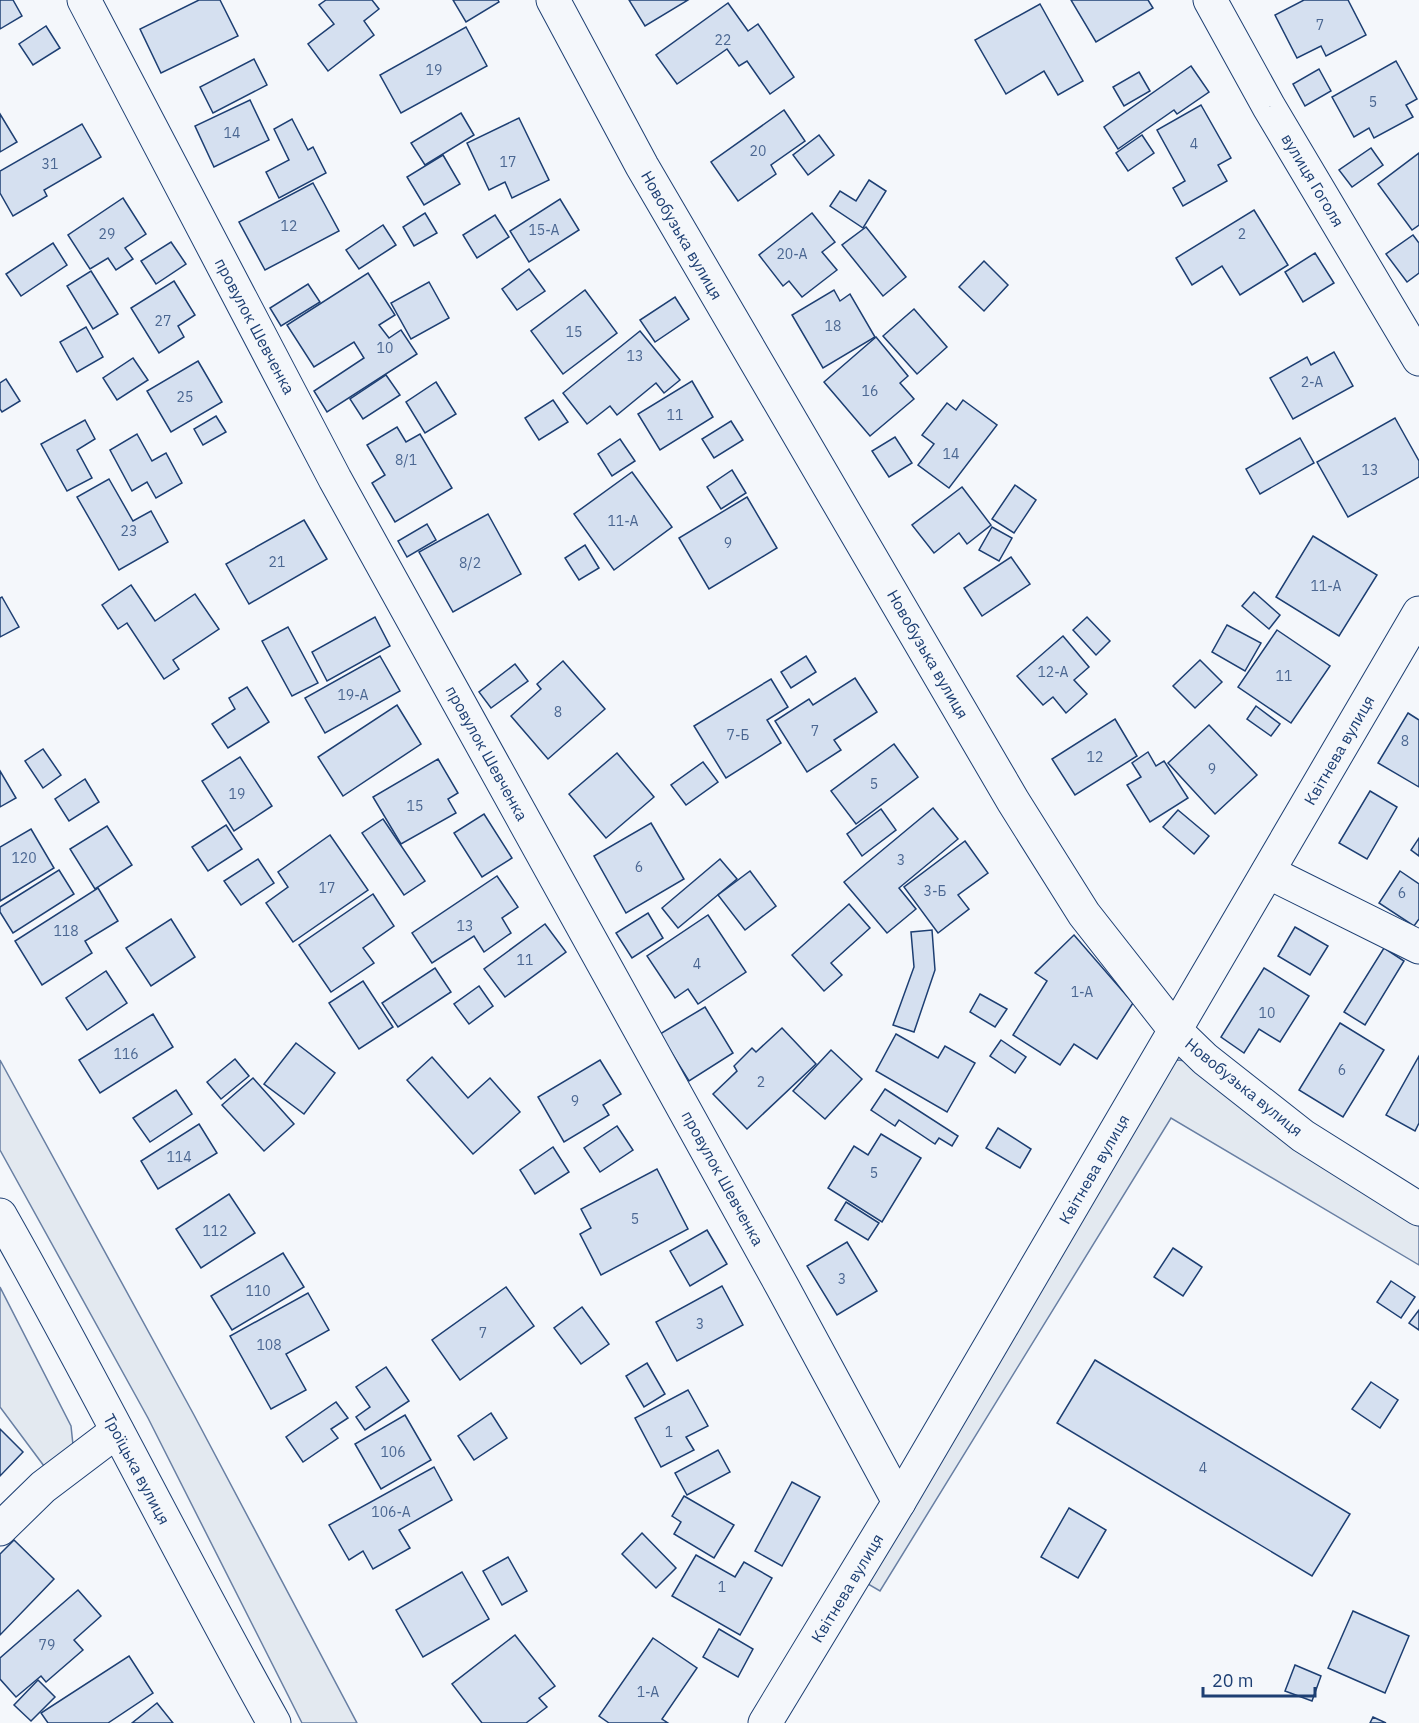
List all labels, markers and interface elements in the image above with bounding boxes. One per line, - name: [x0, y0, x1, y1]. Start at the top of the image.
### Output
- house number: 7: [1316, 16, 1324, 34]
- house number: 22: [715, 31, 731, 49]
- house number: 19: [426, 61, 442, 79]
- house number: 5: [1369, 93, 1377, 111]
- house number: 14: [224, 124, 240, 142]
- street label: вулиця Гоголя: [1277, 130, 1349, 230]
- house number: 4: [1190, 135, 1198, 153]
- house number: 20: [750, 142, 766, 160]
- house number: 17: [500, 153, 516, 171]
- house number: 31: [42, 155, 58, 173]
- street label: Новобузька вулиця: [637, 167, 727, 303]
- house number: 12: [281, 217, 297, 235]
- house number: 15-А: [528, 221, 560, 239]
- house number: 29: [99, 225, 115, 243]
- house number: 2: [1238, 225, 1246, 243]
- house number: 20-А: [776, 245, 808, 263]
- street label: провулок Шевченка: [211, 254, 300, 398]
- house number: 27: [155, 312, 171, 330]
- house number: 18: [825, 317, 841, 335]
- house number: 15: [566, 323, 582, 341]
- house number: 10: [377, 339, 393, 357]
- house number: 13: [627, 347, 643, 365]
- house number: 2-А: [1301, 373, 1323, 391]
- house number: 16: [862, 382, 878, 400]
- house number: 25: [177, 388, 193, 406]
- house number: 11: [667, 406, 683, 424]
- house number: 14: [943, 445, 959, 463]
- house number: 8/1: [395, 451, 417, 469]
- house number: 13: [1362, 461, 1378, 479]
- house number: 11-А: [607, 512, 639, 530]
- house number: 23: [121, 522, 137, 540]
- house number: 9: [724, 534, 732, 552]
- house number: 21: [269, 553, 285, 571]
- house number: 8/2: [459, 554, 481, 572]
- house number: 11-А: [1310, 577, 1342, 595]
- street label: Новобузька вулиця: [883, 586, 973, 722]
- house number: 12-А: [1037, 663, 1069, 681]
- house number: 11: [1276, 667, 1292, 685]
- street label: провулок Шевченка: [442, 682, 533, 824]
- house number: 19-А: [337, 686, 369, 704]
- street label: Квітнева вулиця: [1299, 692, 1379, 808]
- house number: 8: [554, 703, 562, 721]
- house number: 7: [811, 722, 819, 740]
- house number: 7-Б: [727, 726, 750, 744]
- house number: 8: [1401, 732, 1409, 750]
- house number: 12: [1087, 748, 1103, 766]
- house number: 9: [1208, 760, 1216, 778]
- house number: 5: [870, 775, 878, 793]
- house number: 19: [229, 785, 245, 803]
- house number: 15: [407, 797, 423, 815]
- house number: 120: [11, 849, 37, 867]
- house number: 3: [897, 851, 905, 869]
- house number: 6: [635, 858, 643, 876]
- house number: 17: [319, 879, 335, 897]
- house number: 3-Б: [924, 882, 947, 900]
- house number: 6: [1398, 884, 1406, 902]
- house number: 13: [457, 917, 473, 935]
- house number: 118: [53, 922, 79, 940]
- house number: 11: [517, 951, 533, 969]
- house number: 4: [693, 955, 701, 973]
- house number: 1-А: [1071, 983, 1093, 1001]
- house number: 10: [1259, 1004, 1275, 1022]
- street label: Новобузька вулиця: [1181, 1033, 1307, 1141]
- house number: 116: [113, 1045, 139, 1063]
- house number: 6: [1338, 1061, 1346, 1079]
- house number: 2: [757, 1073, 765, 1091]
- house number: 9: [571, 1092, 579, 1110]
- street label: провулок Шевченка: [678, 1107, 769, 1249]
- street label: Квітнева вулиця: [1054, 1111, 1134, 1227]
- house number: 114: [166, 1148, 192, 1166]
- house number: 5: [870, 1164, 878, 1182]
- house number: 5: [631, 1210, 639, 1228]
- house number: 112: [202, 1222, 228, 1240]
- house number: 3: [838, 1270, 846, 1288]
- house number: 110: [245, 1282, 271, 1300]
- house number: 3: [696, 1315, 704, 1333]
- house number: 7: [479, 1324, 487, 1342]
- house number: 108: [256, 1336, 282, 1354]
- street label: Троїцька вулиця: [99, 1410, 175, 1528]
- house number: 1: [665, 1423, 673, 1441]
- house number: 106: [380, 1443, 406, 1461]
- house number: 4: [1199, 1459, 1207, 1477]
- house number: 106-А: [371, 1503, 411, 1521]
- street label: Квітнева вулиця: [807, 1530, 887, 1646]
- house number: 1: [718, 1578, 726, 1596]
- house number: 79: [39, 1636, 55, 1654]
- scale bar: [1203, 1660, 1316, 1698]
- text: 20 m: [1212, 1669, 1254, 1692]
- house number: 1-А: [637, 1683, 659, 1701]

